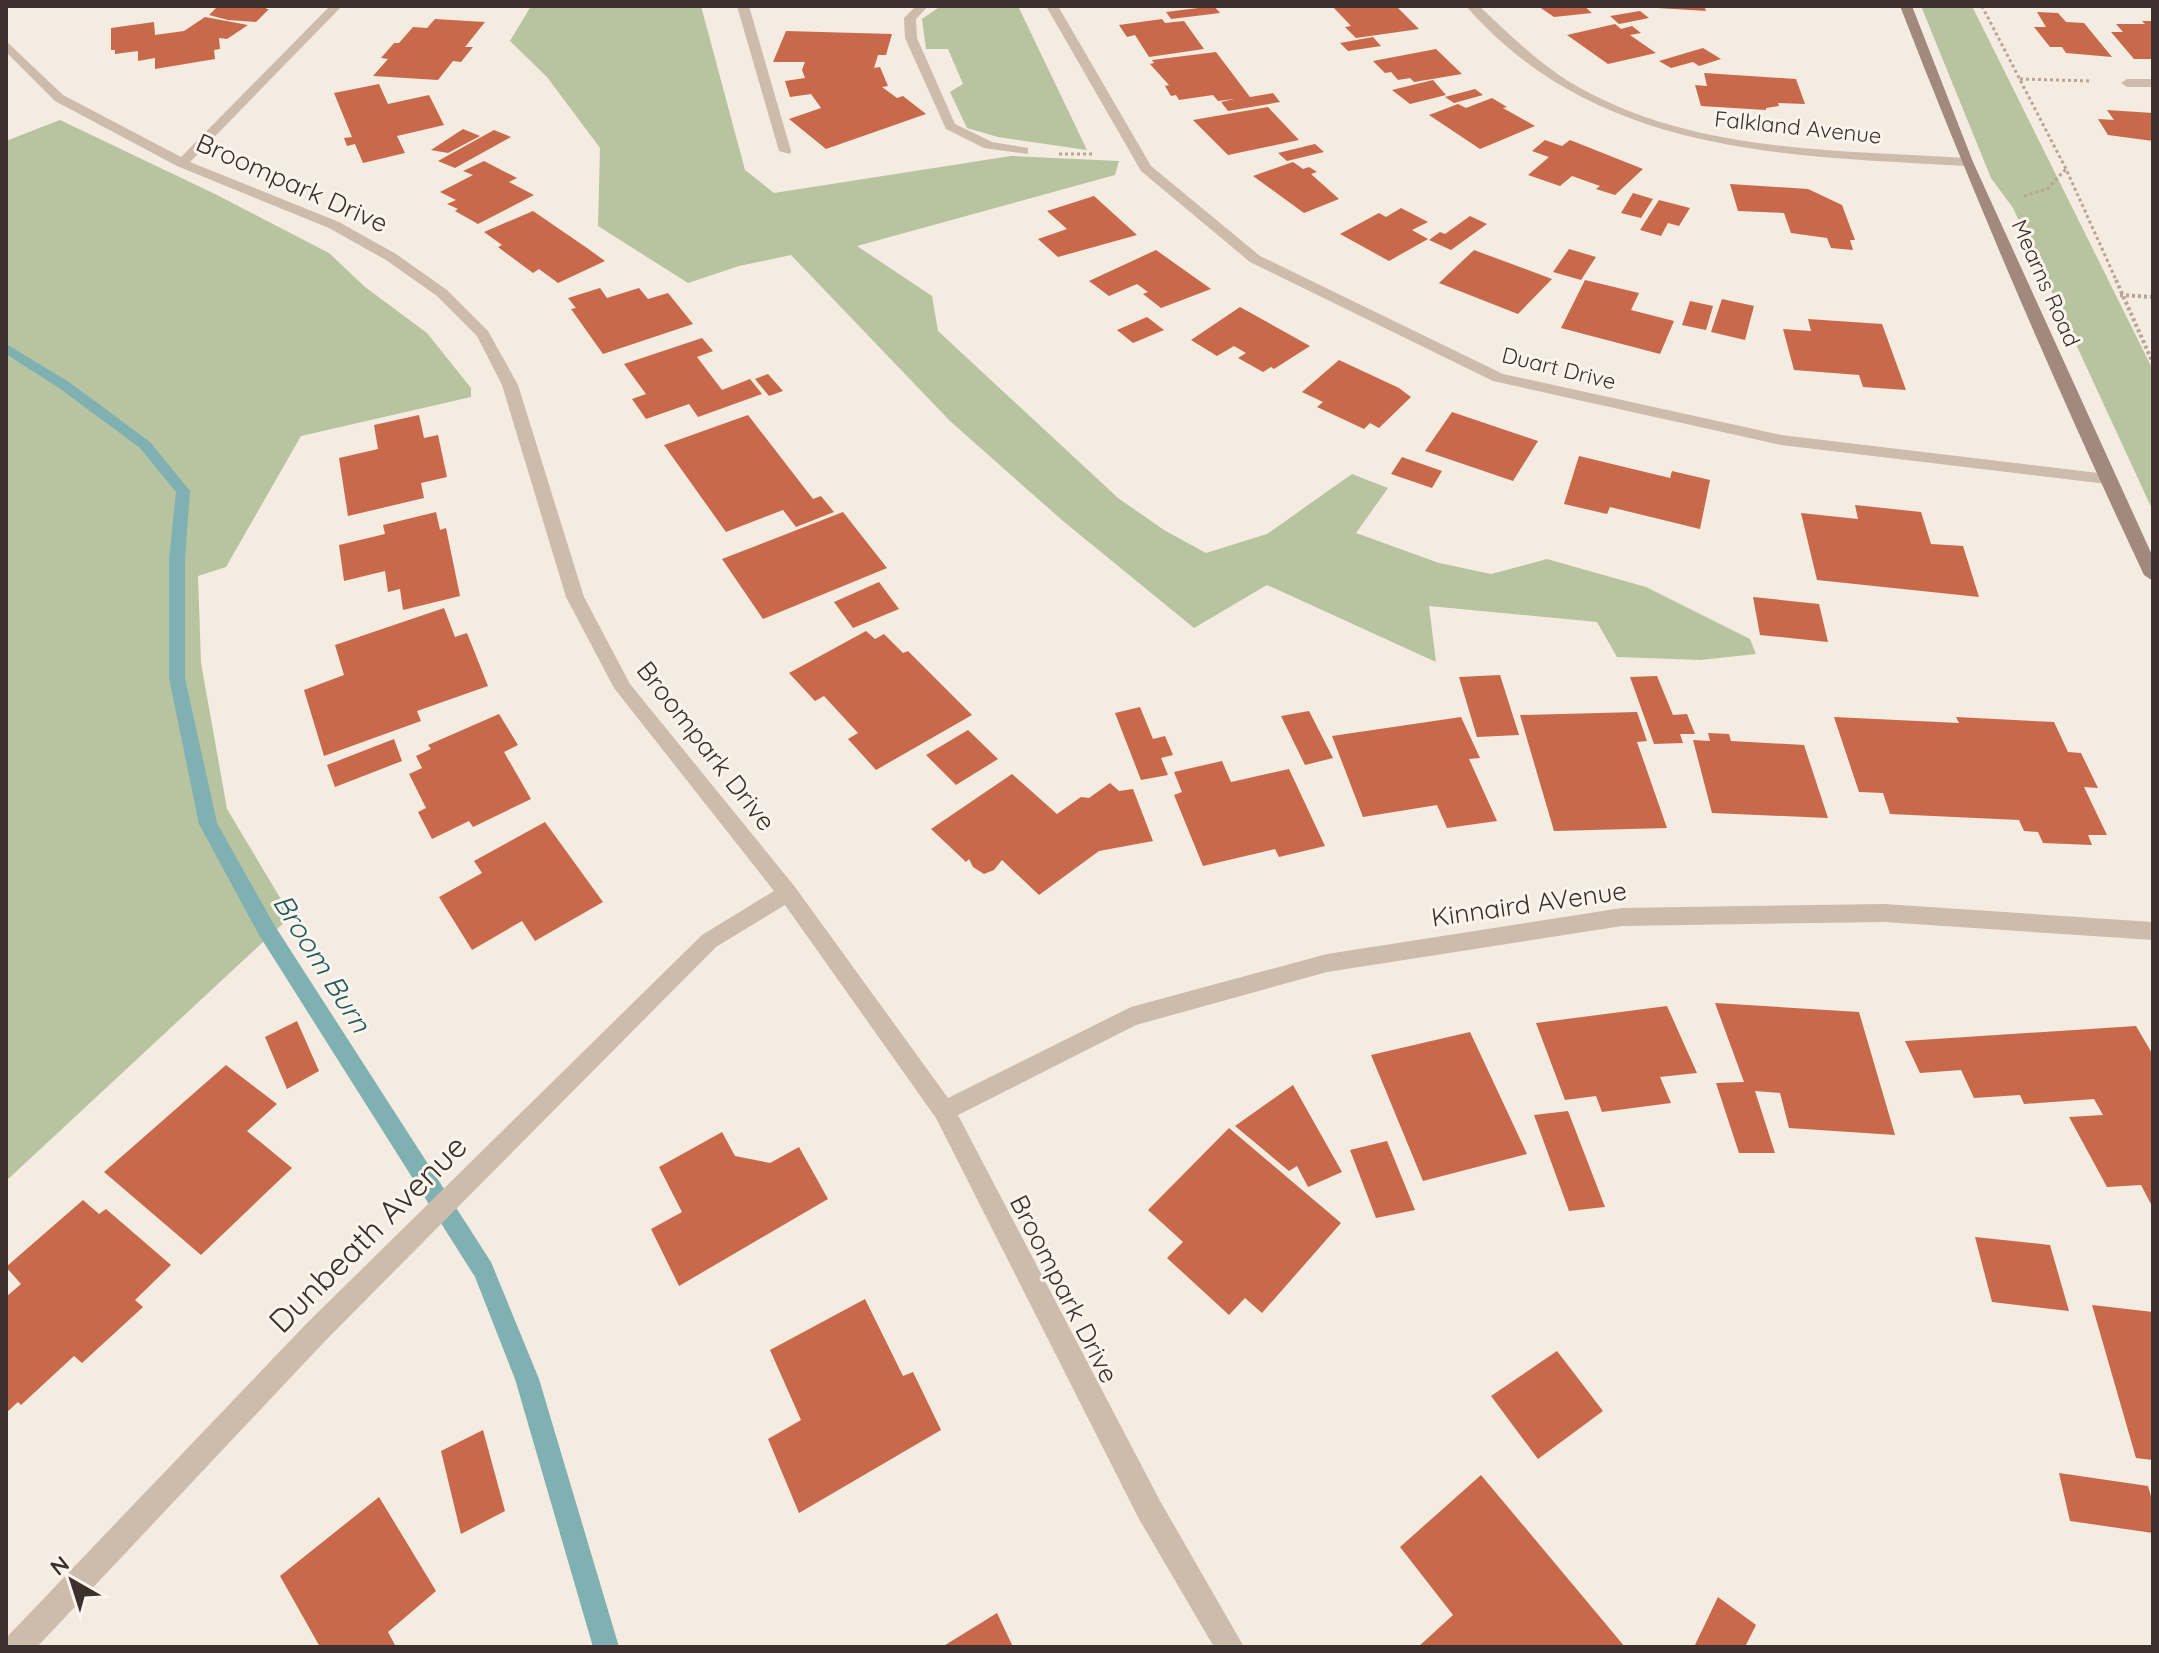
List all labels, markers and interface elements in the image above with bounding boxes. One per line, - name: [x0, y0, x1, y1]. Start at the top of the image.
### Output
- street label: Falkland Avenue: [1713, 104, 1883, 150]
- street label: Broompark Drive: [191, 125, 393, 240]
- street label: Mearns Road: [2006, 215, 2086, 351]
- street label: Duart Drive: [1499, 340, 1619, 396]
- street label: Broompark Drive: [630, 654, 783, 837]
- street label: Kinnaird AVenue: [1429, 873, 1629, 934]
- water label: Broom Burn: [266, 887, 379, 1039]
- street label: Dunbeath Avenue: [260, 1126, 475, 1341]
- street label: Broompark Drive: [1003, 1189, 1126, 1388]
- north arrow: [32, 1541, 112, 1621]
- text: N: [44, 1549, 75, 1581]

